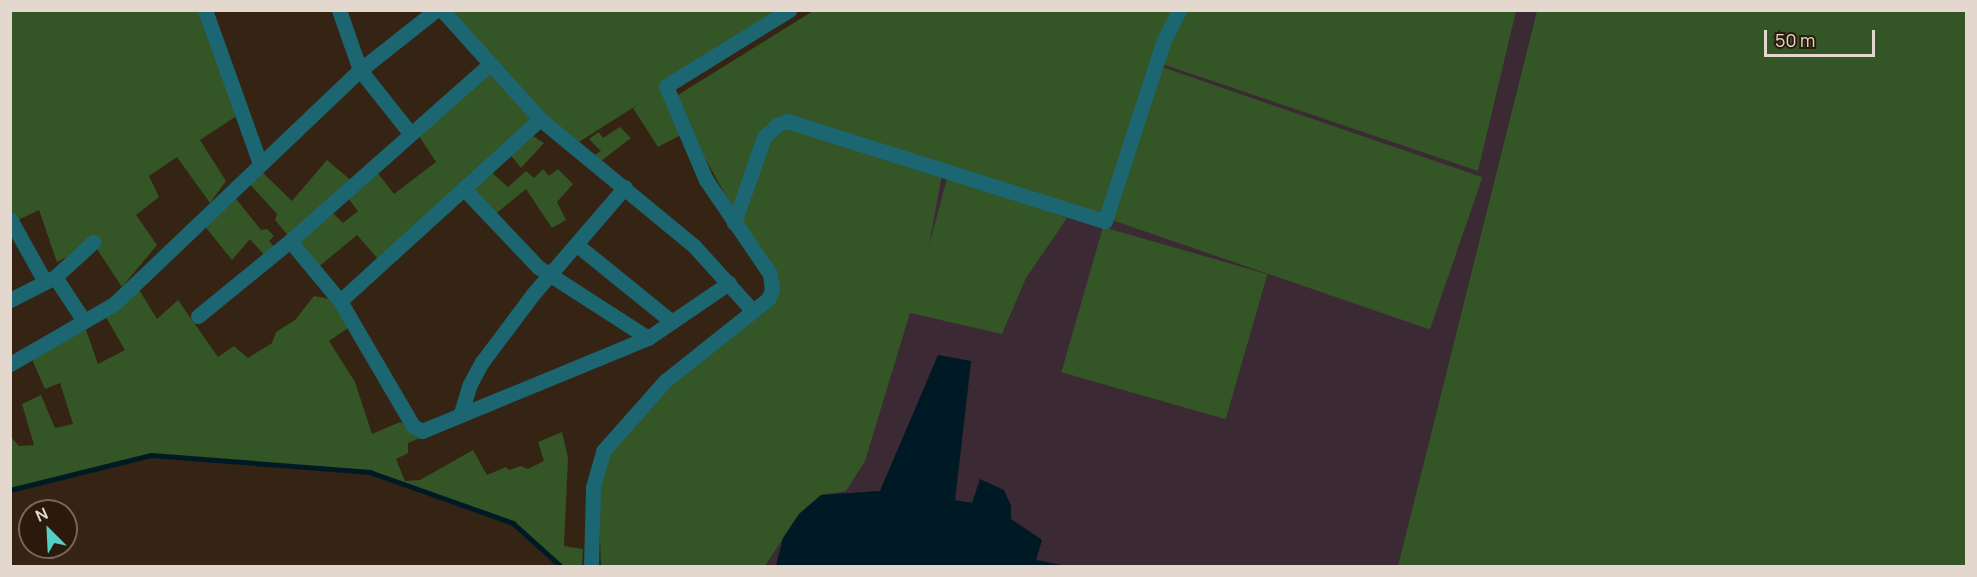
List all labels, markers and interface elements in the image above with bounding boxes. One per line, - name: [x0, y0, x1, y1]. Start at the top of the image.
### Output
- scale bar: [1767, 18, 1878, 56]
- text: 50 m: [1775, 28, 1815, 52]
- north arrow: [18, 499, 78, 559]
- text: N: [32, 502, 51, 527]

